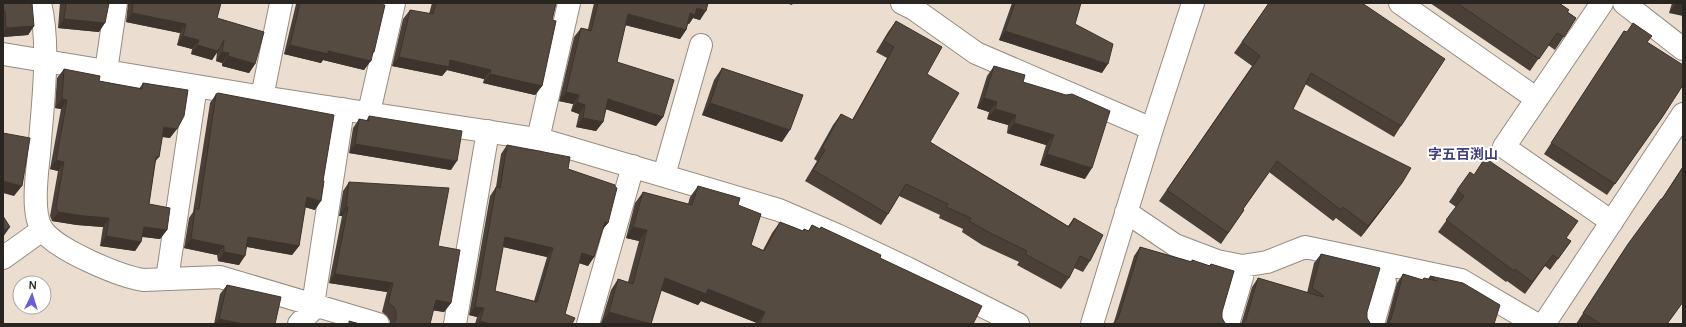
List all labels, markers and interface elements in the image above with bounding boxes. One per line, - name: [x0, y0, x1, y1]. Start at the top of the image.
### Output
- district label: 字五百渕山: [1428, 144, 1498, 163]
- north arrow: [12, 275, 52, 315]
- text: N: [28, 277, 37, 292]

